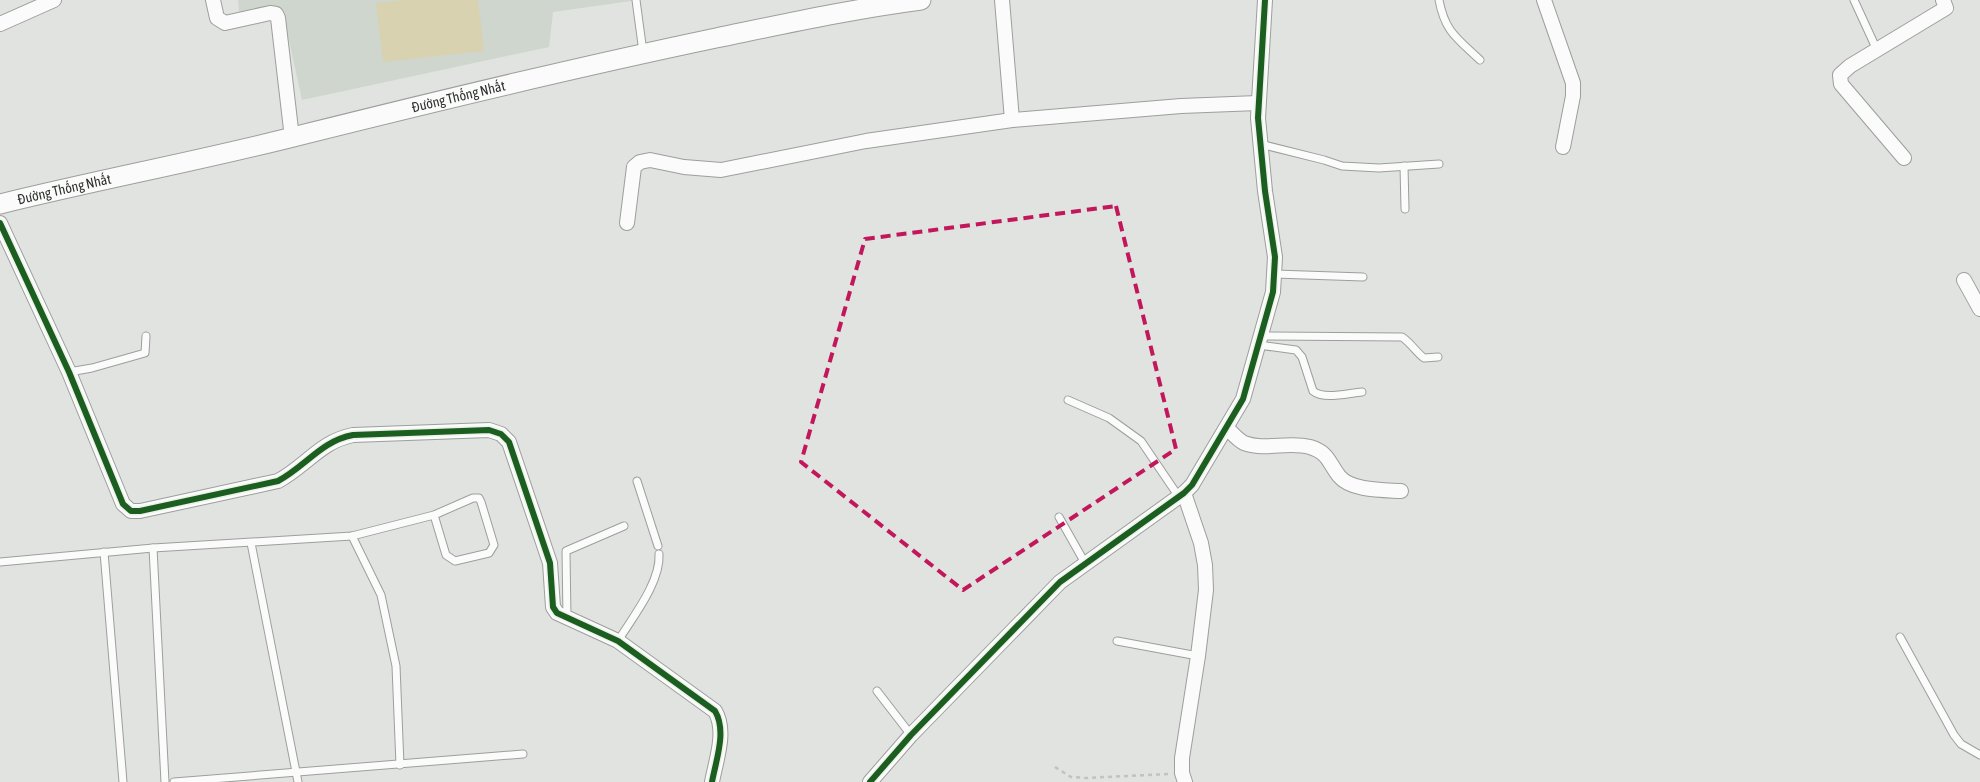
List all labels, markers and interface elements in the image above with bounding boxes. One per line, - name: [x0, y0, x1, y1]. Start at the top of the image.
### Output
- street label: Đường Thống Nhất: [410, 77, 507, 115]
- street label: Đường Thống Nhất: [16, 171, 113, 207]

